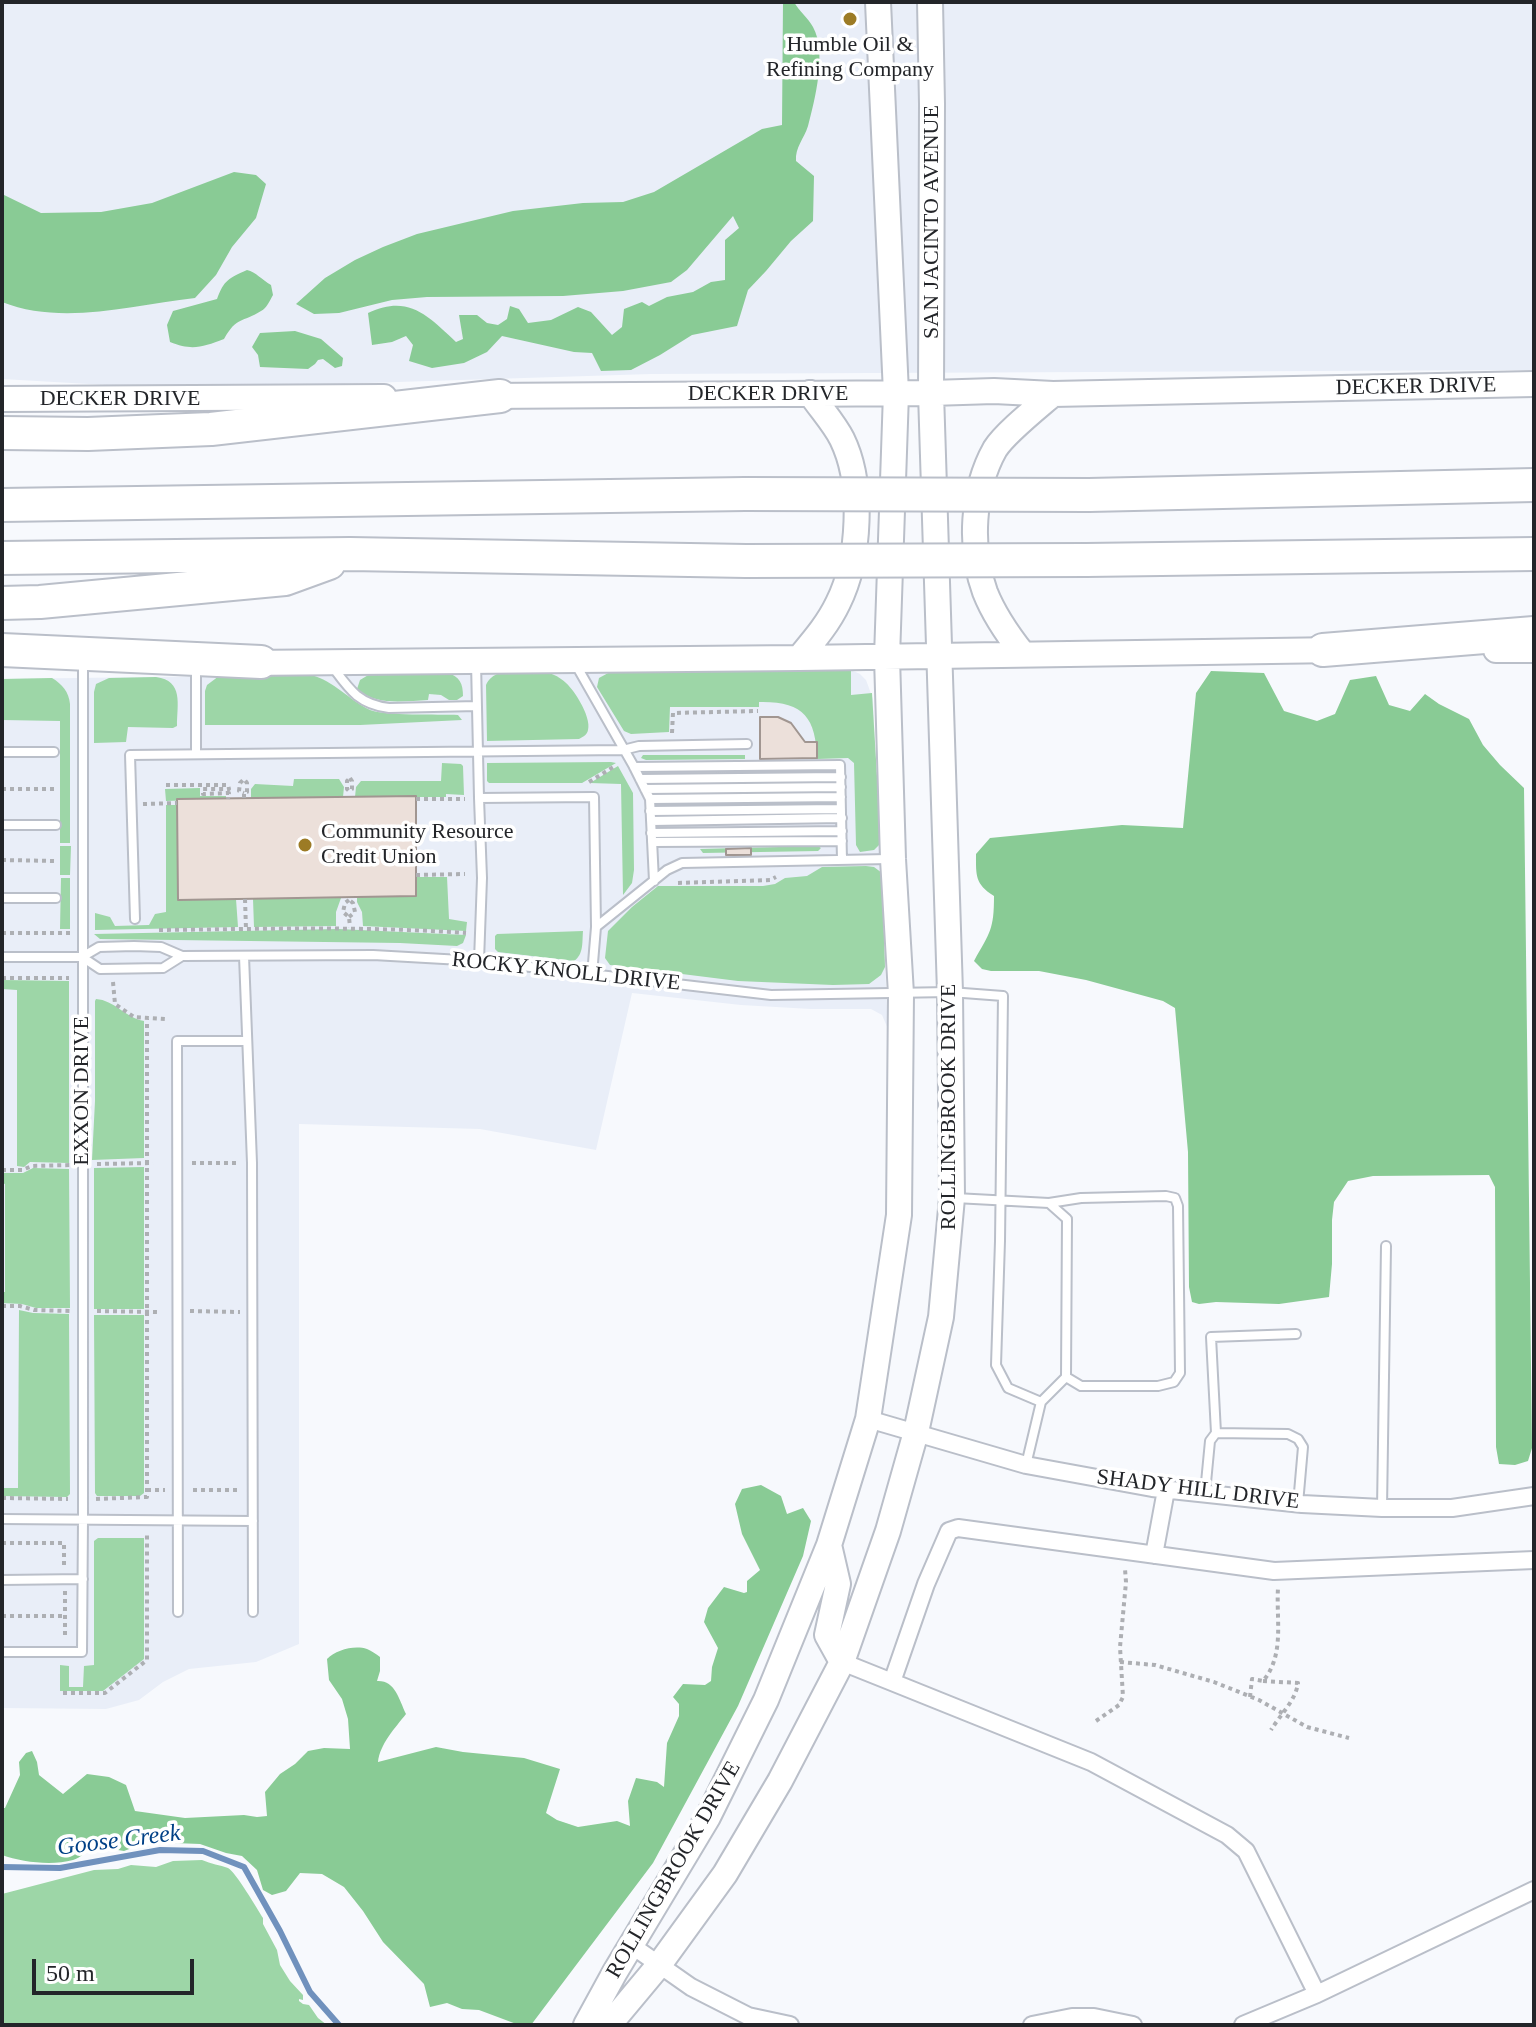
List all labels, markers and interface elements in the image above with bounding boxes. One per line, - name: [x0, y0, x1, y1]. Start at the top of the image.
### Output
- marker: Humble Oil & Refining Company: [841, 10, 859, 28]
- place label: Humble Oil & Refining Company: [766, 32, 934, 84]
- street label: SAN JACINTO AVENUE: [919, 105, 945, 339]
- street label: DECKER DRIVE: [1335, 372, 1497, 402]
- street label: DECKER DRIVE: [688, 381, 848, 407]
- street label: DECKER DRIVE: [40, 386, 200, 412]
- place label: Community Resource Credit Union: [321, 819, 513, 870]
- marker: Community Resource Credit Union: [296, 836, 314, 854]
- street label: ROCKY KNOLL DRIVE: [450, 947, 682, 997]
- street label: ROLLINGBROOK DRIVE: [936, 984, 962, 1230]
- street label: EXXON DRIVE: [69, 1016, 95, 1166]
- street label: SHADY HILL DRIVE: [1095, 1464, 1301, 1516]
- street label: ROLLINGBROOK DRIVE: [601, 1757, 747, 1983]
- water label: Goose Creek: [56, 1819, 182, 1863]
- scale bar: [36, 1943, 198, 1993]
- text: 50 m: [46, 1960, 95, 1986]

